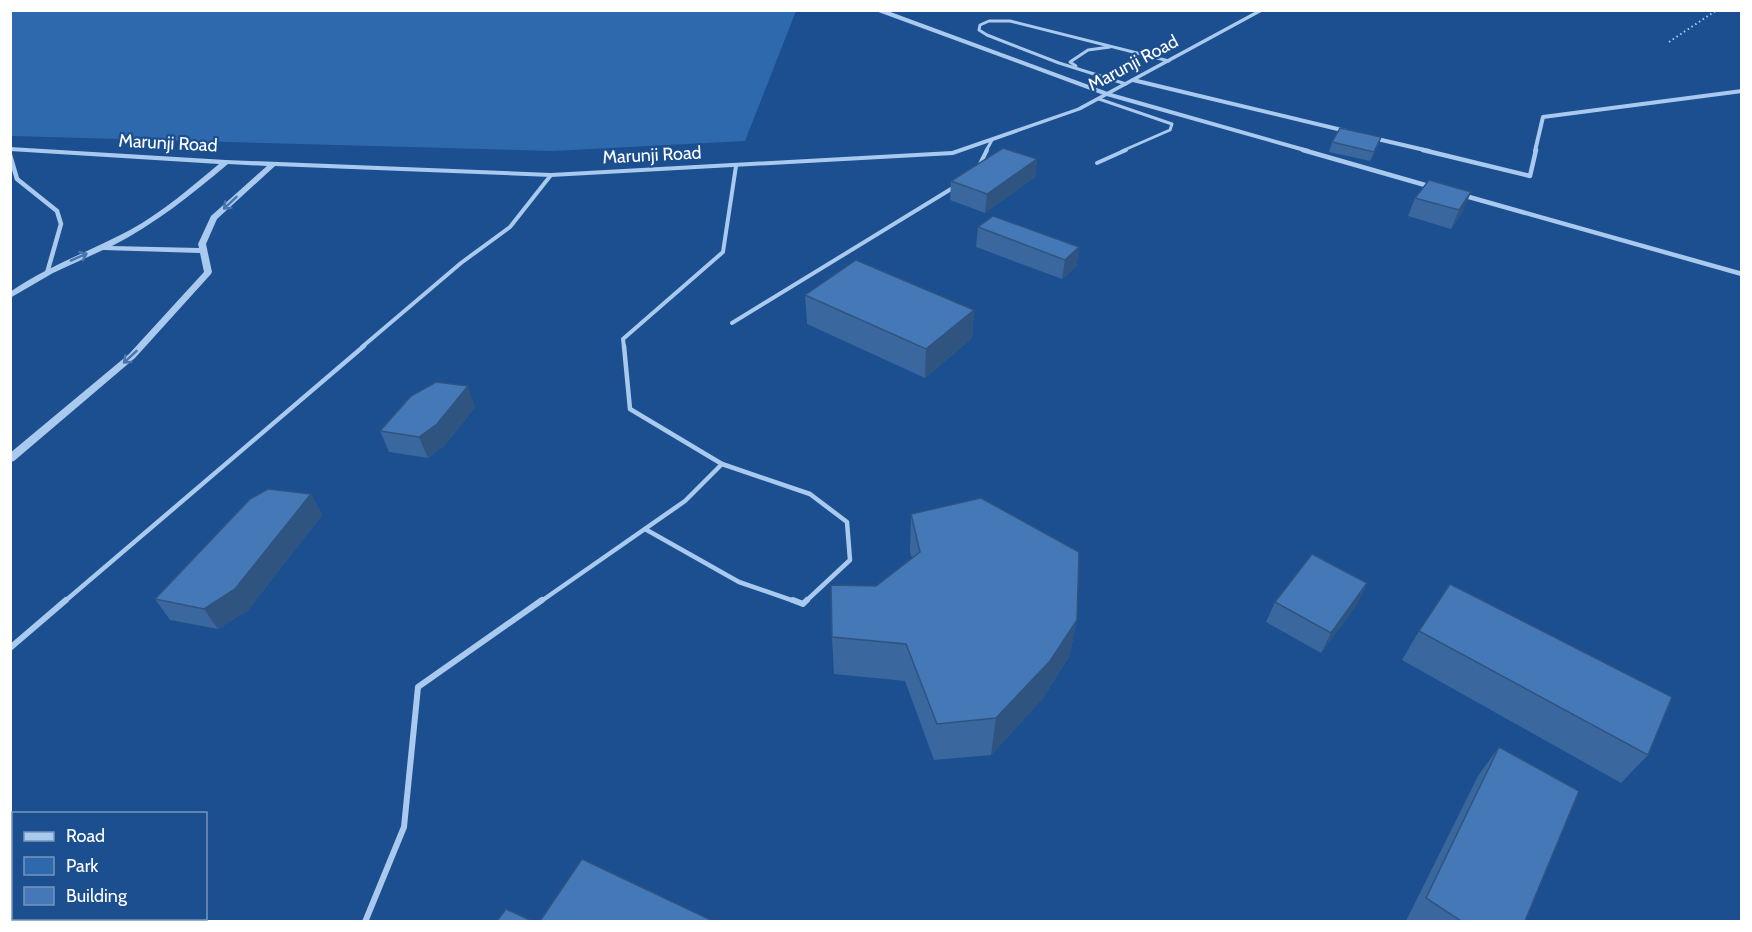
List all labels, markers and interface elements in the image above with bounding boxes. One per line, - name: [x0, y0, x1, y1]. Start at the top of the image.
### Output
- street label: Marunji Road: [1084, 30, 1182, 96]
- street label: Marunji Road: [118, 129, 218, 157]
- street label: Marunji Road: [602, 141, 702, 169]
- one-way arrow: [223, 196, 238, 210]
- one-way arrow: [70, 251, 88, 262]
- one-way arrow: [123, 350, 138, 364]
- legend: [12, 812, 207, 920]
- text: Road: [66, 825, 105, 847]
- text: Park: [66, 855, 99, 877]
- text: Building: [66, 885, 128, 907]

